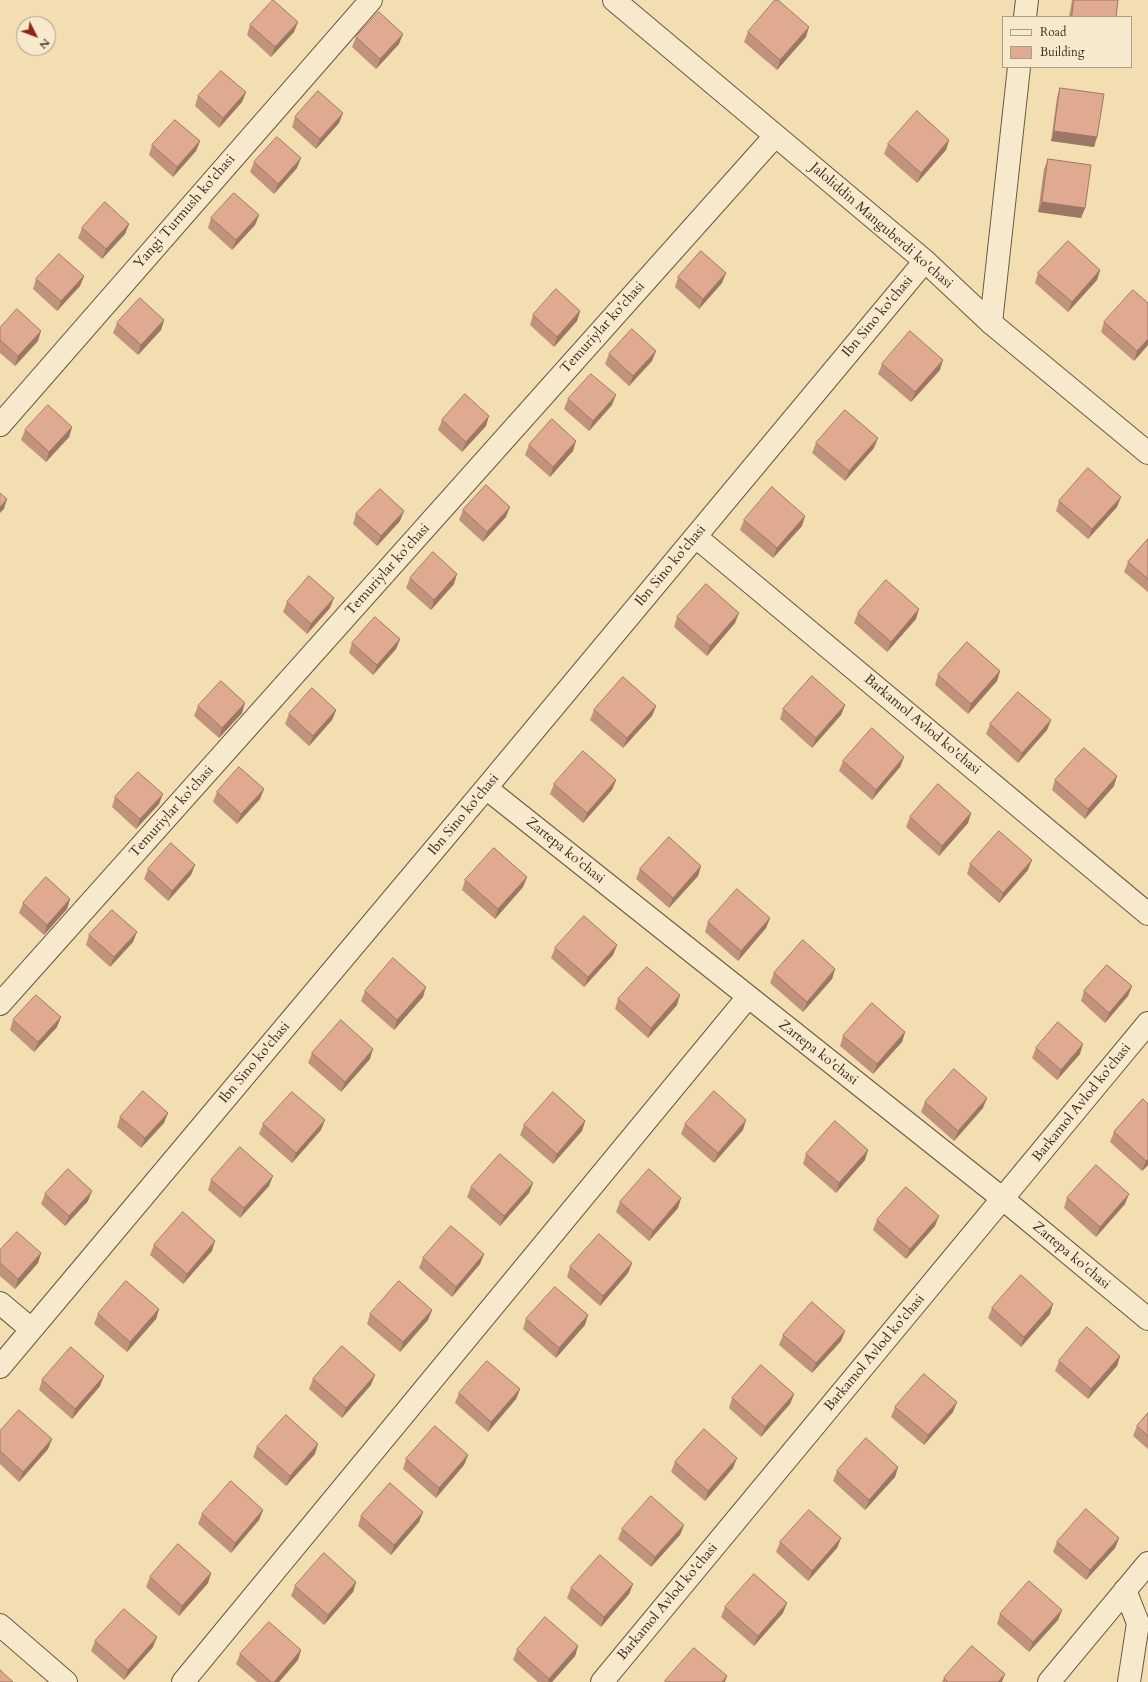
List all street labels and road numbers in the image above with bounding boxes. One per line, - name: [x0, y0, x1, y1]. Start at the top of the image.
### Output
- street label: Yangi Turmush ko'chasi: [131, 152, 239, 272]
- street label: Jaloliddin Manguberdi ko'chasi: [806, 159, 956, 293]
- street label: Ibn Sino ko'chasi: [839, 273, 917, 361]
- street label: Temuriylar ko'chasi: [557, 279, 649, 377]
- street label: Temuriylar ko'chasi: [342, 521, 434, 619]
- street label: Ibn Sino ko'chasi: [632, 522, 710, 610]
- street label: Barkamol Avlod ko'chasi: [860, 671, 984, 779]
- street label: Temuriylar ko'chasi: [126, 763, 218, 861]
- street label: Ibn Sino ko'chasi: [425, 771, 503, 859]
- street label: Zartepa ko'chasi: [522, 814, 608, 888]
- street label: Zartepa ko'chasi: [775, 1017, 861, 1089]
- street label: Ibn Sino ko'chasi: [216, 1019, 294, 1107]
- street label: Barkamol Avlod ko'chasi: [1029, 1040, 1135, 1166]
- street label: Zartepa ko'chasi: [1029, 1219, 1113, 1293]
- street label: Barkamol Avlod ko'chasi: [821, 1291, 929, 1415]
- street label: Barkamol Avlod ko'chasi: [614, 1540, 722, 1664]

